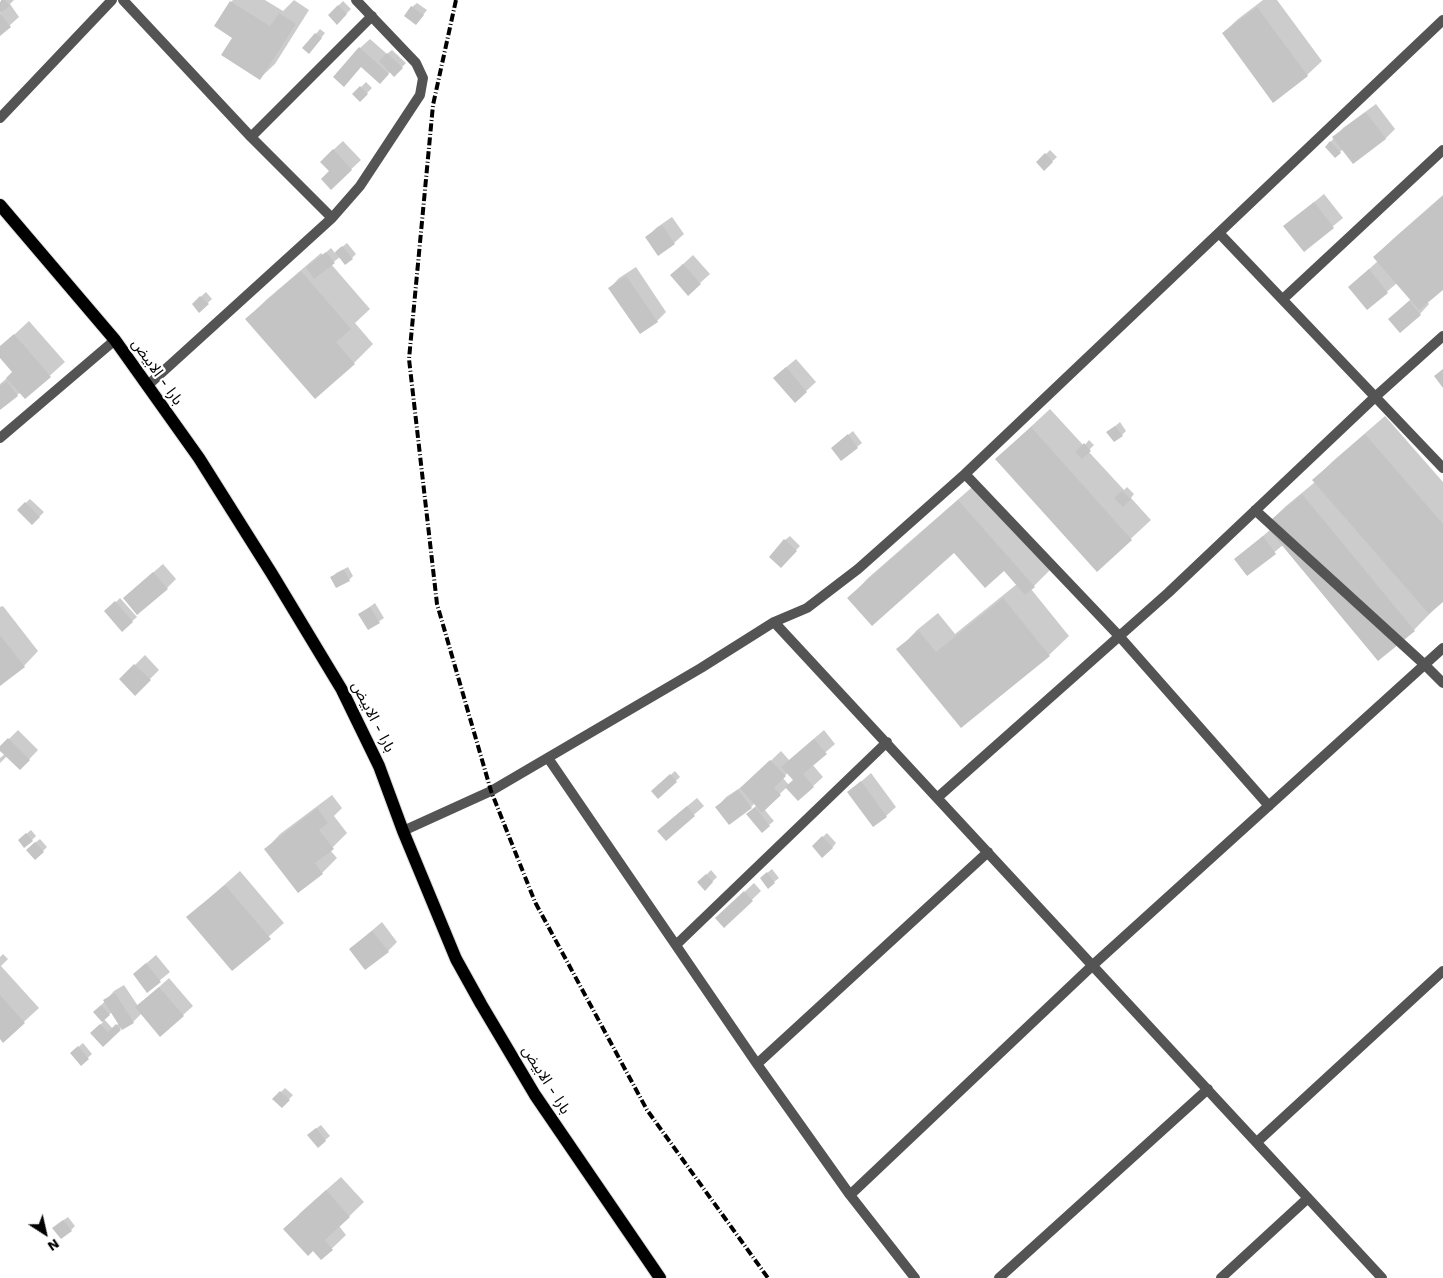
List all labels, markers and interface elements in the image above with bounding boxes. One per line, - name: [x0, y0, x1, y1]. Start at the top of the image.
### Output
- street label: بارا - الابيض: [127, 335, 187, 409]
- street label: بارا - الابيض: [347, 679, 399, 755]
- street label: بارا - الابيض: [518, 1043, 574, 1117]
- north arrow: [20, 1208, 70, 1258]
- text: N: [45, 1236, 62, 1255]

